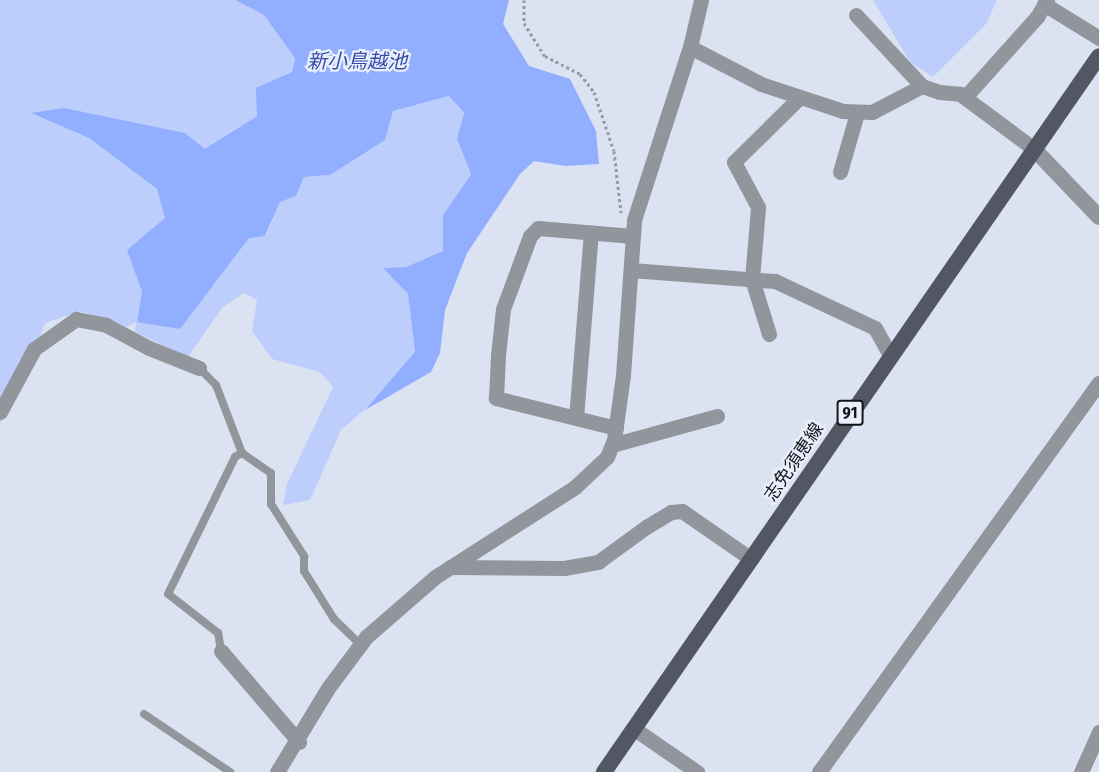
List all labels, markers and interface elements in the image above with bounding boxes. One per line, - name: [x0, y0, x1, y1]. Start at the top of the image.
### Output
- water label: 新小鳥越池: [307, 49, 407, 73]
- road number: 91: [836, 400, 864, 426]
- street label: 志免須恵線: [760, 419, 828, 505]

